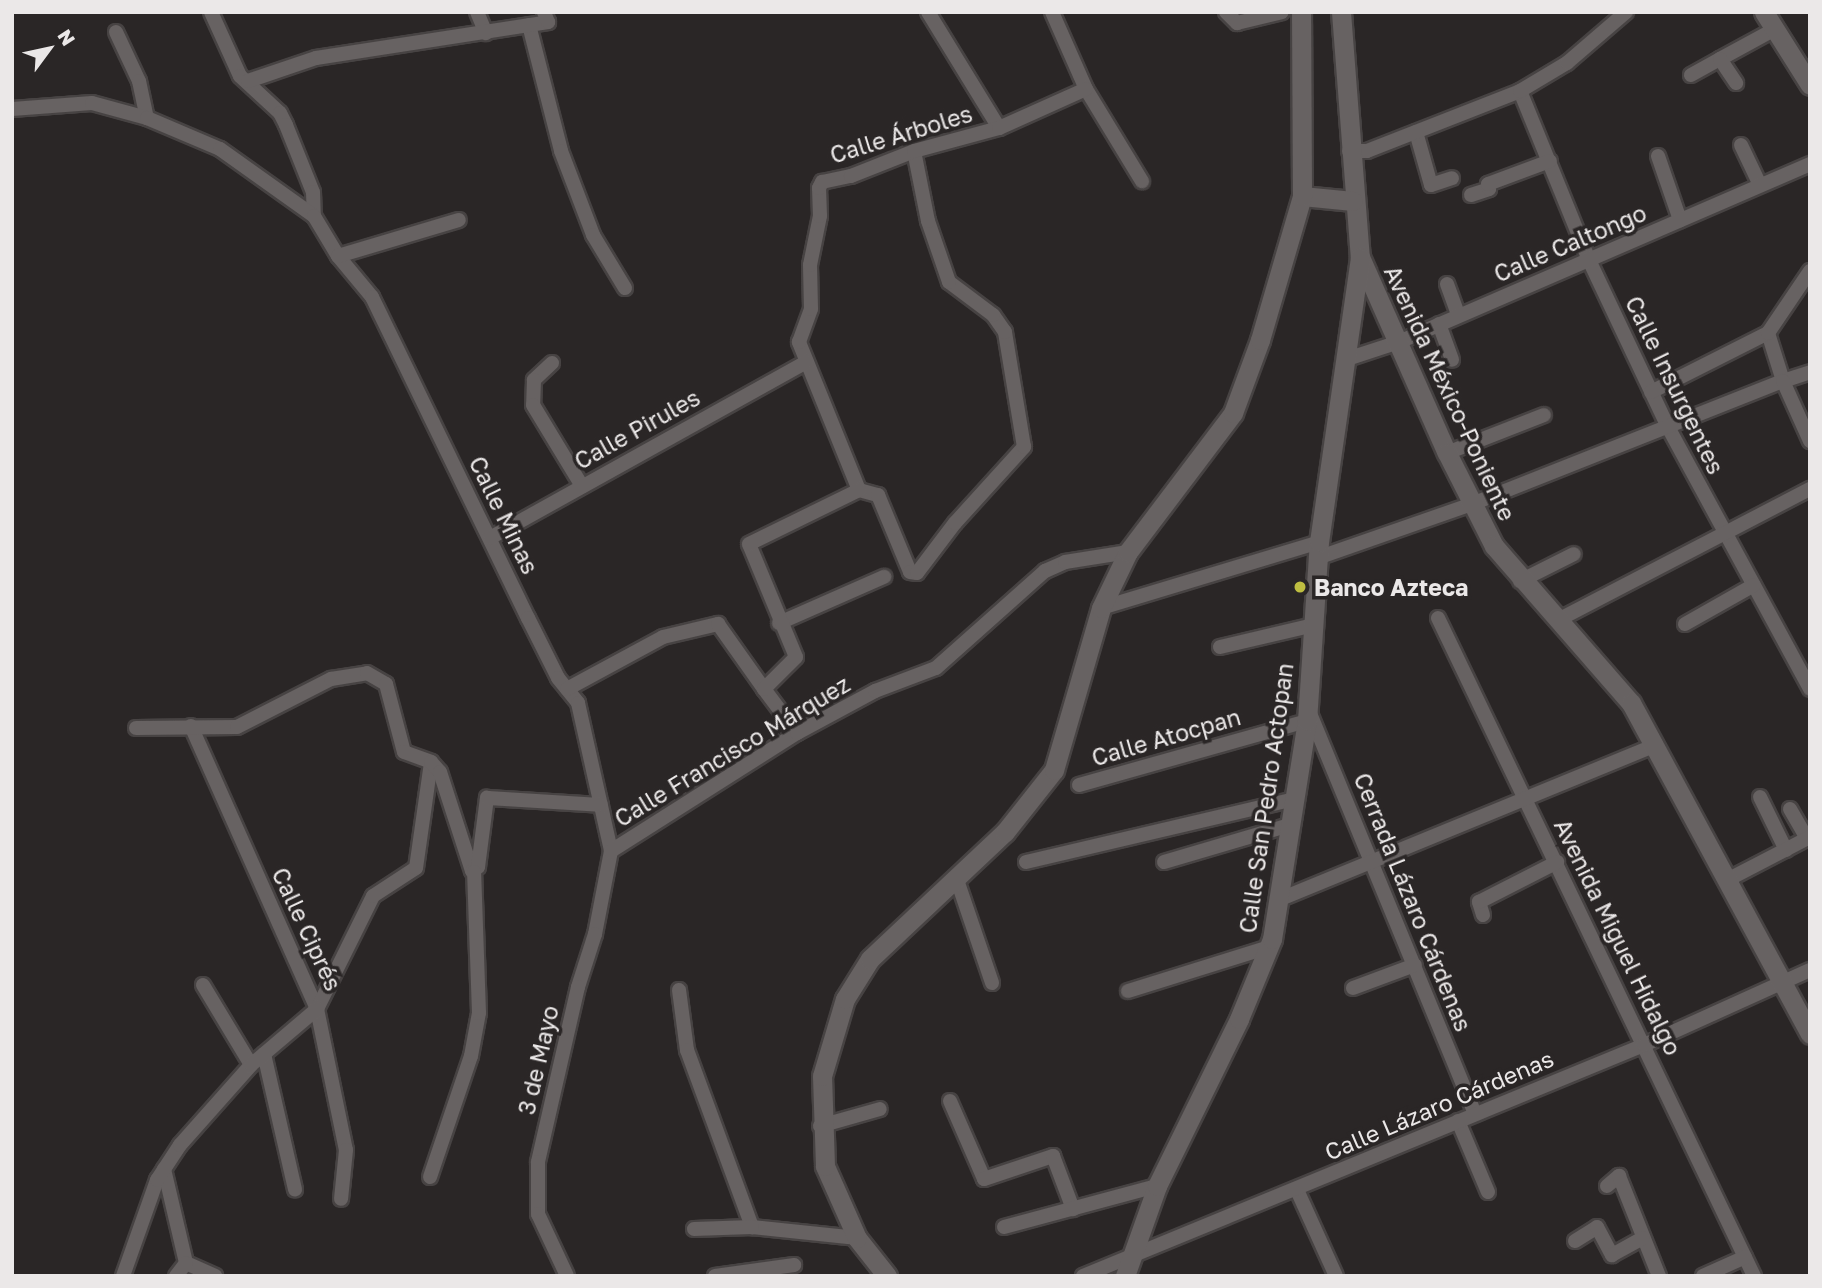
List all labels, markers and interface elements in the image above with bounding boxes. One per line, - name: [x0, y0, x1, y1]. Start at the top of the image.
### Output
- north arrow: [14, 14, 84, 84]
- text: N: [53, 25, 81, 50]
- street label: Calle Árboles: [827, 99, 975, 169]
- street label: Calle Caltongo: [1490, 198, 1650, 288]
- street label: Avenida México-Poniente: [1379, 261, 1521, 525]
- street label: Calle Insurgentes: [1620, 292, 1730, 478]
- street label: Calle Pirules: [570, 383, 704, 475]
- street label: Calle Minas: [464, 452, 544, 578]
- place label: Banco Azteca: [1314, 573, 1468, 601]
- marker: Banco Azteca: [1292, 579, 1308, 595]
- street label: Calle San Pedro Actopan: [1233, 661, 1299, 935]
- street label: Calle Francisco Márquez: [609, 670, 855, 832]
- street label: Calle Atocpan: [1088, 703, 1244, 771]
- street label: Cerrada Lázaro Cárdenas: [1348, 769, 1478, 1035]
- street label: Avenida Miguel Hidalgo: [1549, 814, 1687, 1060]
- street label: Calle Ciprés: [267, 863, 347, 995]
- street label: 3 de Mayo: [512, 1003, 564, 1117]
- street label: Calle Lázaro Cárdenas: [1320, 1044, 1558, 1166]

